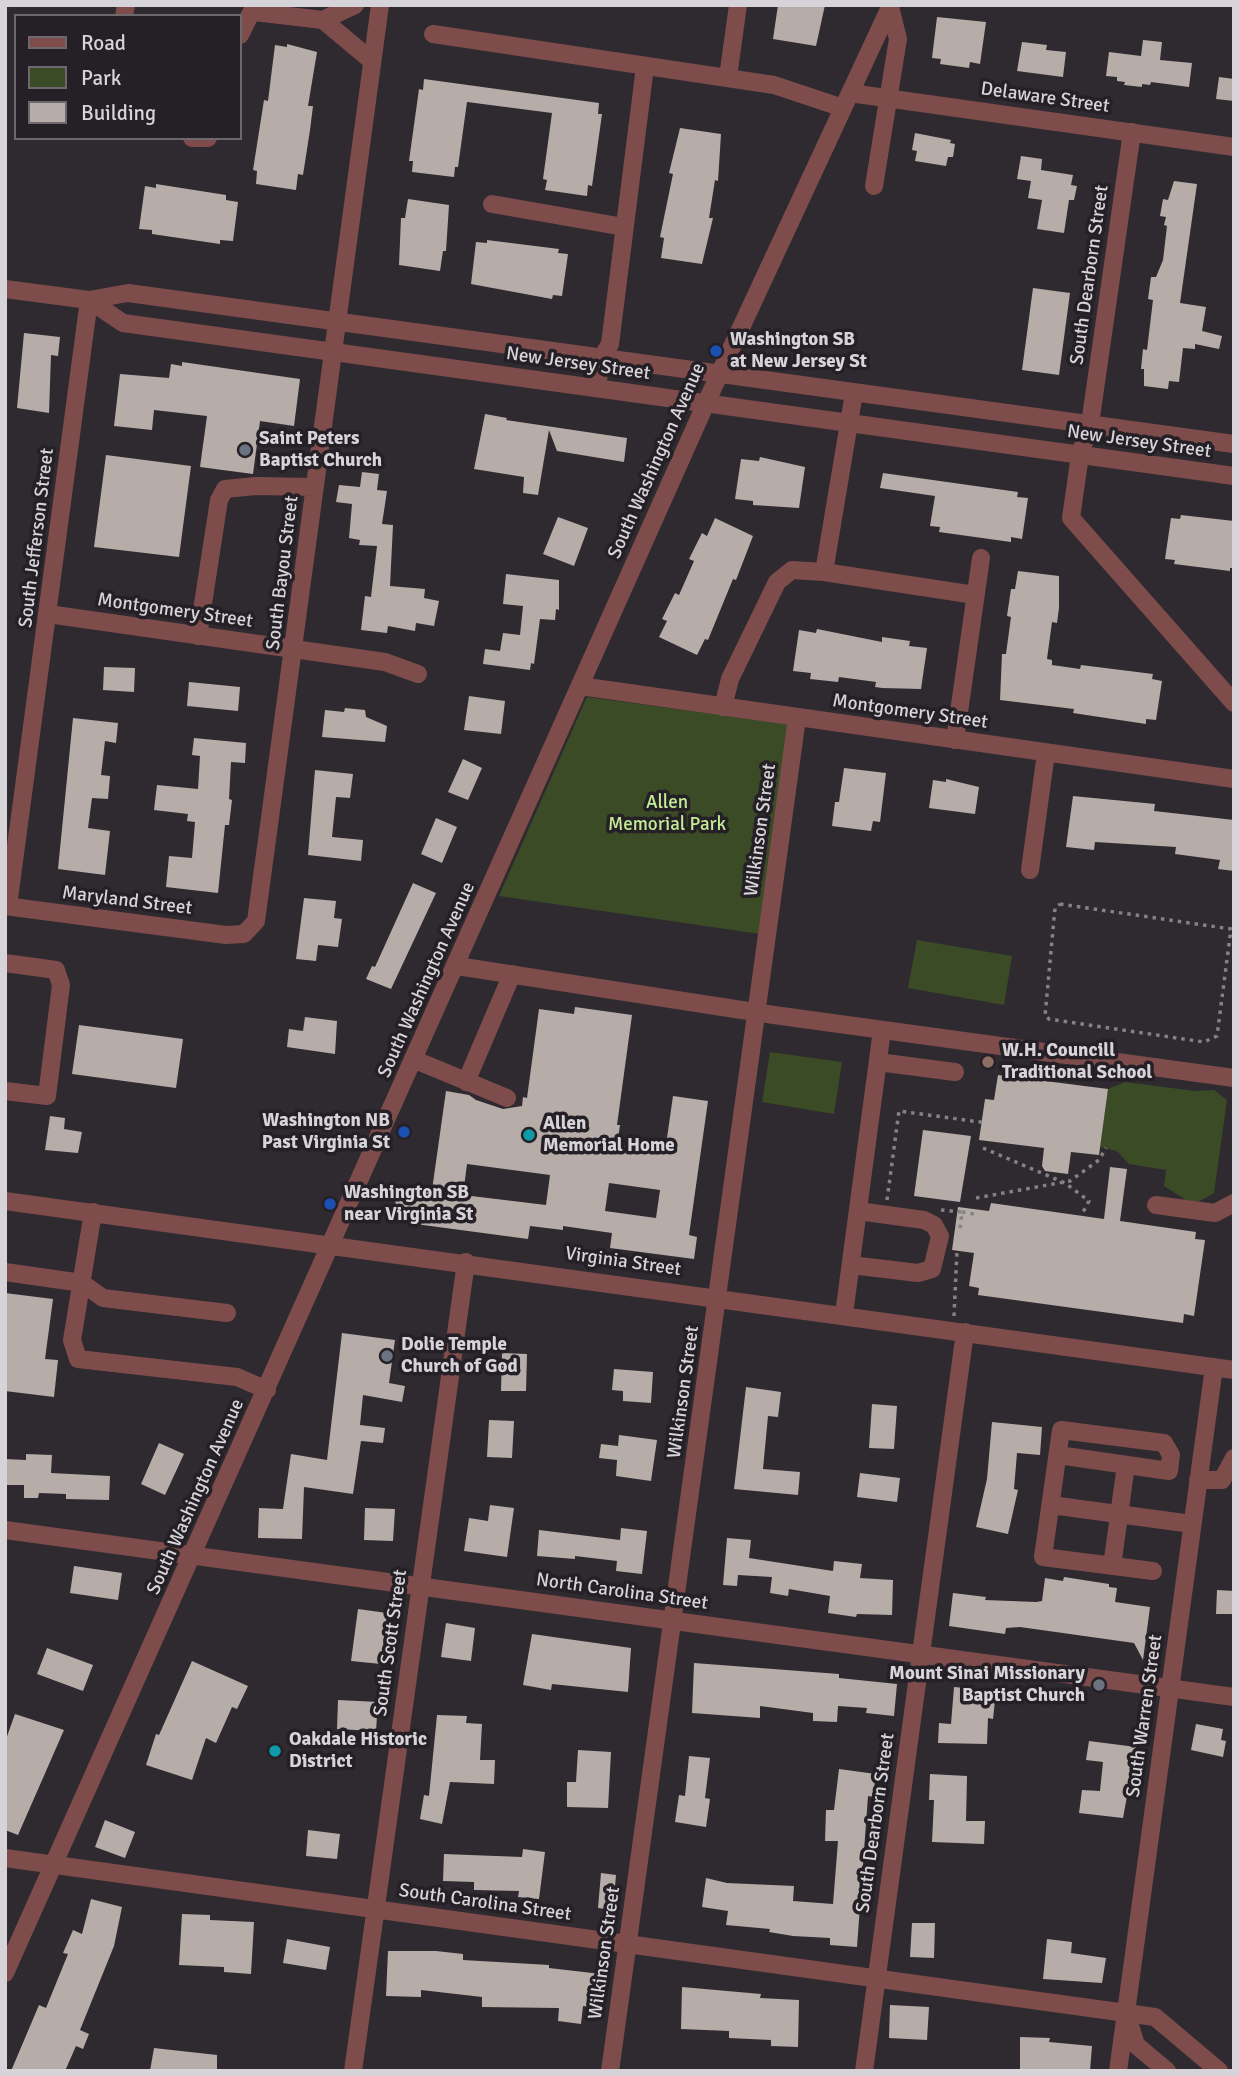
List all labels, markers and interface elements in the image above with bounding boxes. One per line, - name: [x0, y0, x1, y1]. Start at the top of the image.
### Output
- legend: [14, 14, 242, 140]
- text: Road: [81, 30, 126, 56]
- text: Park: [81, 65, 121, 91]
- street label: Delaware Street: [979, 78, 1111, 118]
- text: Building: [81, 100, 156, 126]
- street label: South Dearborn Street: [1066, 184, 1114, 366]
- place label: Washington SB at New Jersey St: [730, 329, 867, 373]
- street label: New Jersey Street: [504, 343, 652, 385]
- marker: Washington SB at New Jersey St: [708, 343, 724, 359]
- street label: South Washington Avenue: [604, 360, 710, 562]
- street label: New Jersey Street: [1065, 421, 1213, 463]
- place label: Saint Peters Baptist Church: [259, 428, 382, 472]
- marker: Saint Peters Baptist Church: [237, 442, 253, 458]
- street label: South Jefferson Street: [15, 447, 59, 629]
- street label: South Bayou Street: [262, 494, 304, 652]
- street label: Montgomery Street: [96, 589, 254, 633]
- street label: Montgomery Street: [831, 690, 989, 734]
- street label: Wilkinson Street: [740, 762, 782, 898]
- park label: Allen Memorial Park: [608, 792, 726, 836]
- street label: South Washington Avenue: [374, 879, 480, 1081]
- street label: Maryland Street: [61, 882, 193, 920]
- place label: W.H. Councill Traditional School: [1002, 1040, 1152, 1084]
- marker: W.H. Councill Traditional School: [980, 1054, 996, 1070]
- place label: Washington NB Past Virginia St: [262, 1110, 390, 1154]
- place label: Allen Memorial Home: [543, 1113, 675, 1157]
- marker: Washington NB Past Virginia St: [396, 1124, 412, 1140]
- marker: Allen Memorial Home: [521, 1127, 537, 1143]
- place label: Washington SB near Virginia St: [344, 1182, 473, 1226]
- marker: Washington SB near Virginia St: [322, 1196, 338, 1212]
- street label: Virginia Street: [564, 1243, 682, 1281]
- street label: Wilkinson Street: [663, 1324, 705, 1460]
- place label: Dolie Temple Church of God: [401, 1334, 518, 1378]
- marker: Dolie Temple Church of God: [379, 1348, 395, 1364]
- street label: South Washington Avenue: [143, 1396, 249, 1598]
- street label: South Scott Street: [369, 1568, 413, 1718]
- street label: North Carolina Street: [535, 1569, 709, 1615]
- street label: South Warren Street: [1122, 1633, 1168, 1799]
- place label: Mount Sinai Missionary Baptist Church: [889, 1663, 1085, 1707]
- marker: Mount Sinai Missionary Baptist Church: [1091, 1677, 1107, 1693]
- place label: Oakdale Historic District: [289, 1729, 427, 1773]
- street label: South Dearborn Street: [852, 1732, 900, 1914]
- marker: Oakdale Historic District: [267, 1743, 283, 1759]
- street label: South Carolina Street: [397, 1880, 573, 1926]
- street label: Wilkinson Street: [584, 1885, 626, 2021]

